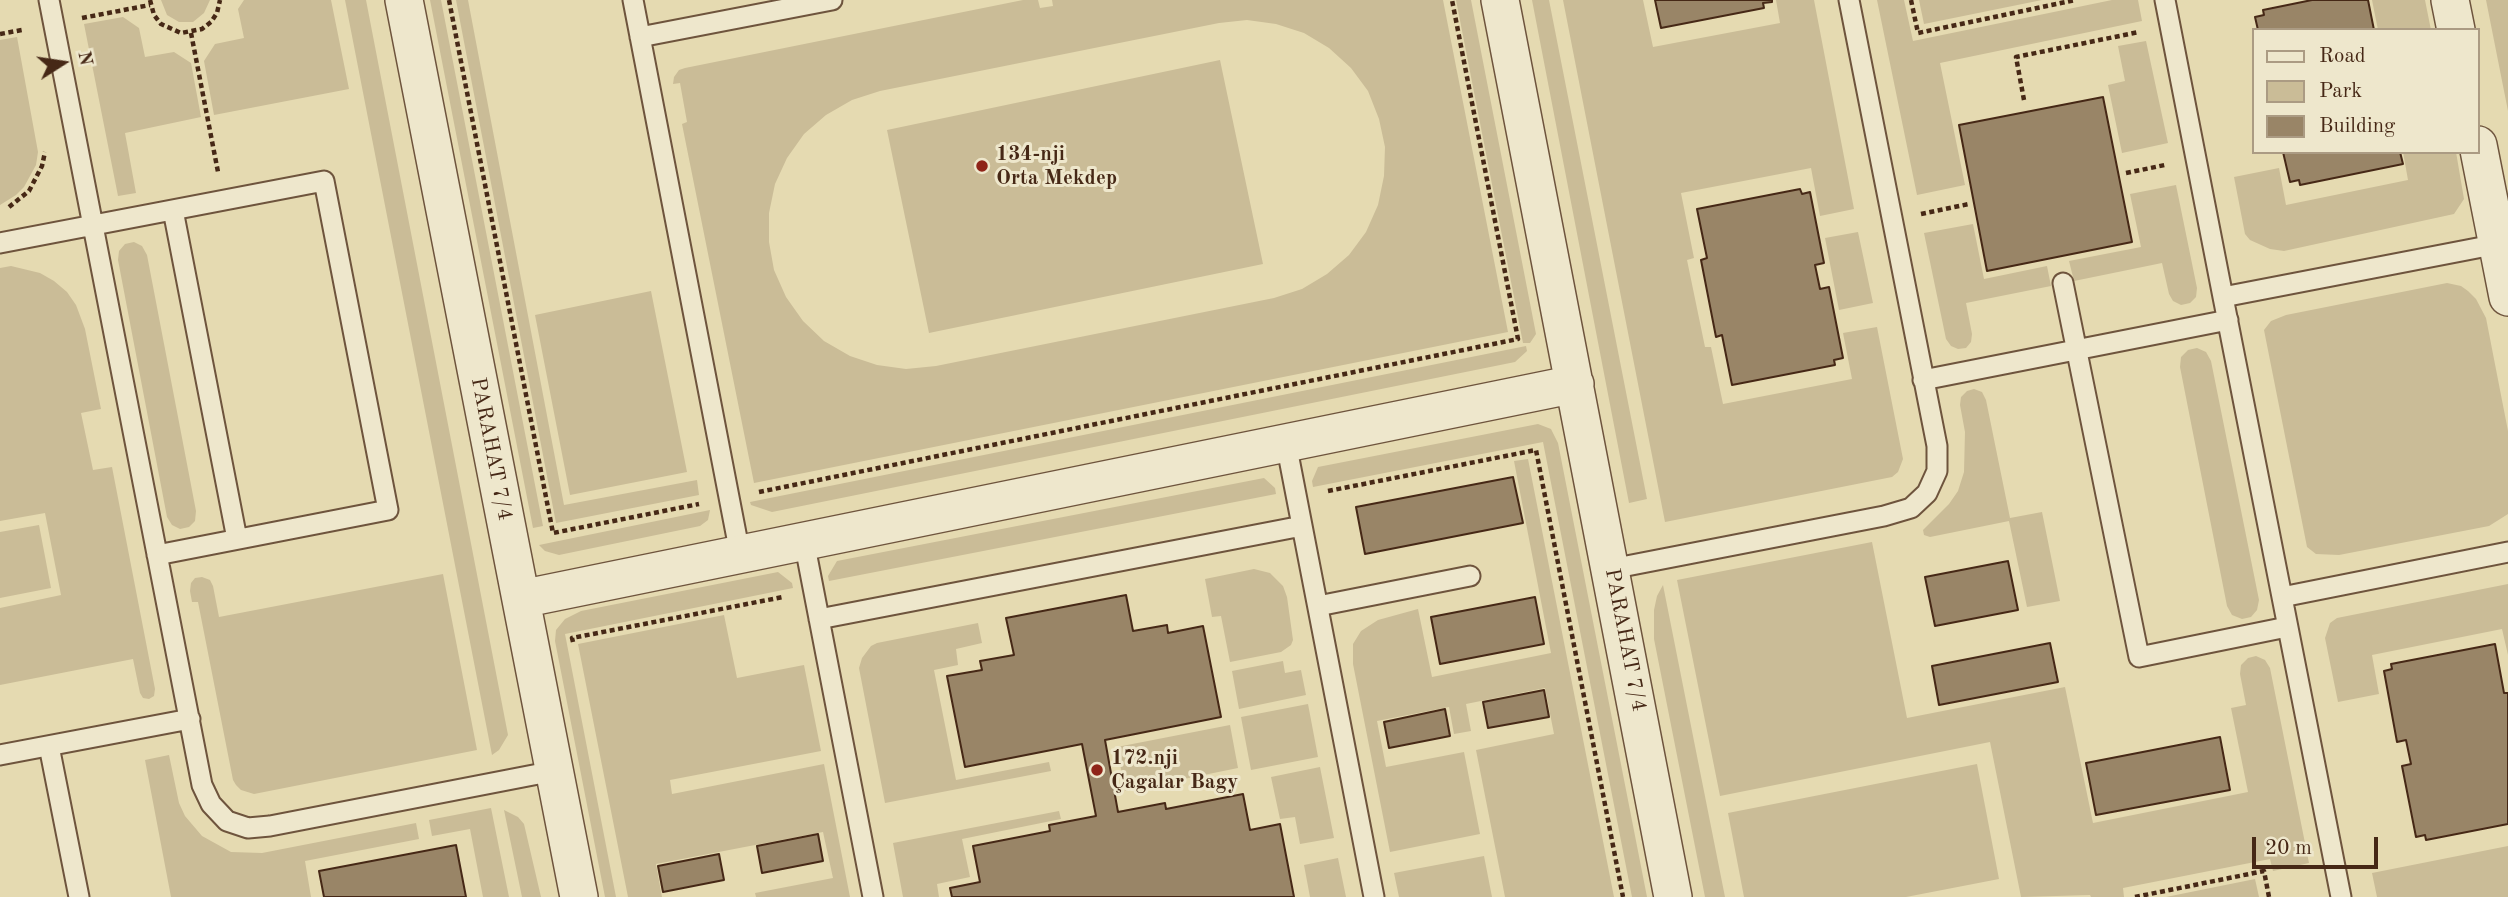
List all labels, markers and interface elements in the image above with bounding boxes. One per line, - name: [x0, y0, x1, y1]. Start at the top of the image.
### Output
- north arrow: [28, 28, 98, 98]
- legend: [2252, 28, 2480, 154]
- text: Road: [2319, 46, 2366, 67]
- text: N: [73, 49, 95, 68]
- text: Park: [2319, 81, 2362, 102]
- text: Building: [2319, 116, 2395, 137]
- place label: 134-nji Orta Mekdep: [996, 141, 1117, 191]
- marker: 134-nji Orta Mekdep: [974, 158, 990, 174]
- street label: PARAHAT 7/4: [465, 375, 517, 523]
- street label: PARAHAT 7/4: [1599, 566, 1651, 714]
- place label: 172.nji Çagalar Bagy: [1111, 745, 1238, 795]
- marker: 172.nji Çagalar Bagy: [1089, 762, 1105, 778]
- scale bar: [2256, 824, 2382, 868]
- text: 20 m: [2265, 838, 2312, 859]

